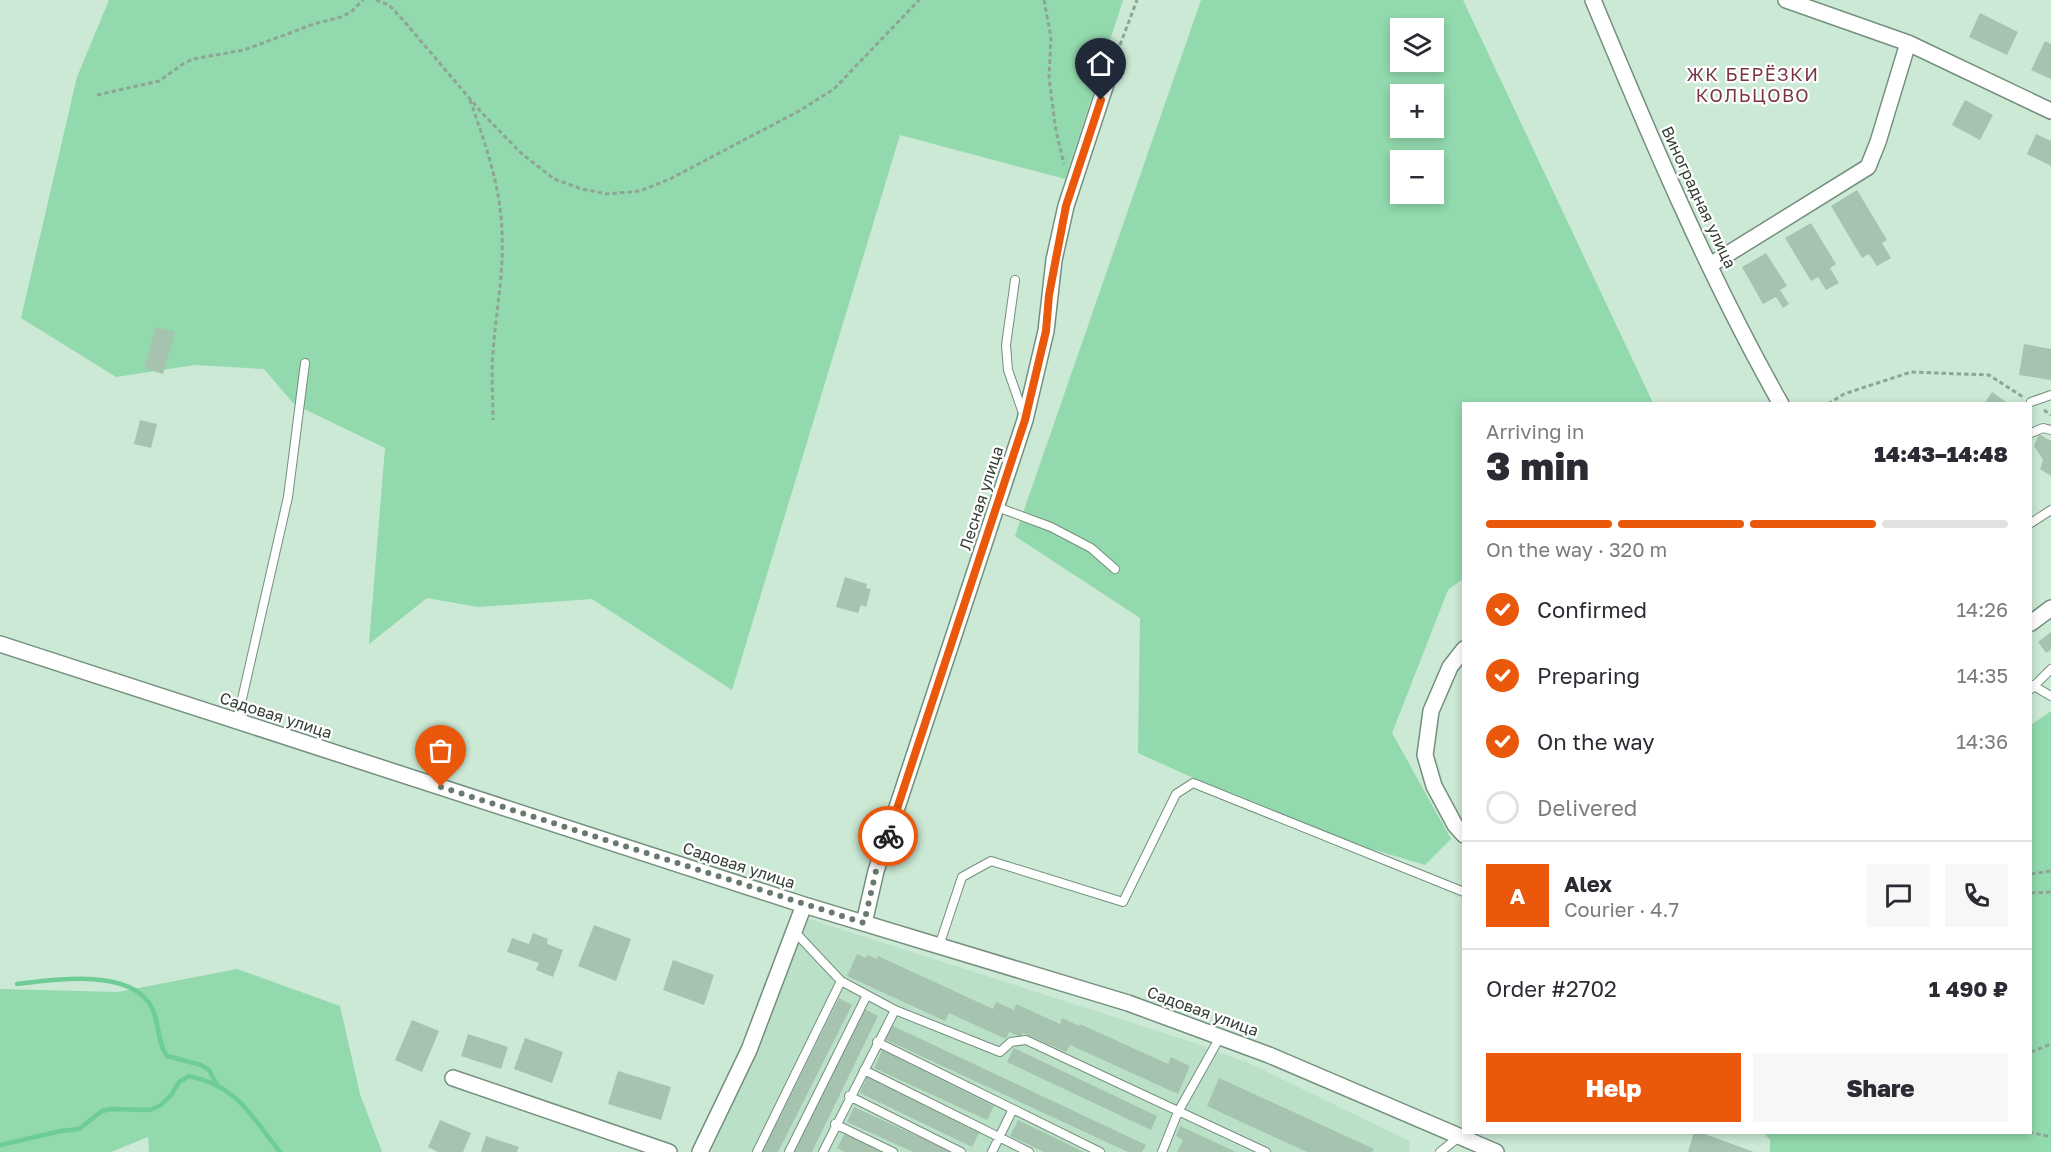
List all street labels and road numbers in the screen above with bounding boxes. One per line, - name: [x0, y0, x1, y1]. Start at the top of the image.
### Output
- street label: Виноградная улица: [1657, 123, 1741, 271]
- street label: Лесная улица: [955, 443, 1007, 553]
- street label: Садовая улица: [217, 687, 335, 743]
- street label: Садовая улица: [680, 837, 798, 893]
- street label: Садовая улица: [1144, 982, 1262, 1040]

